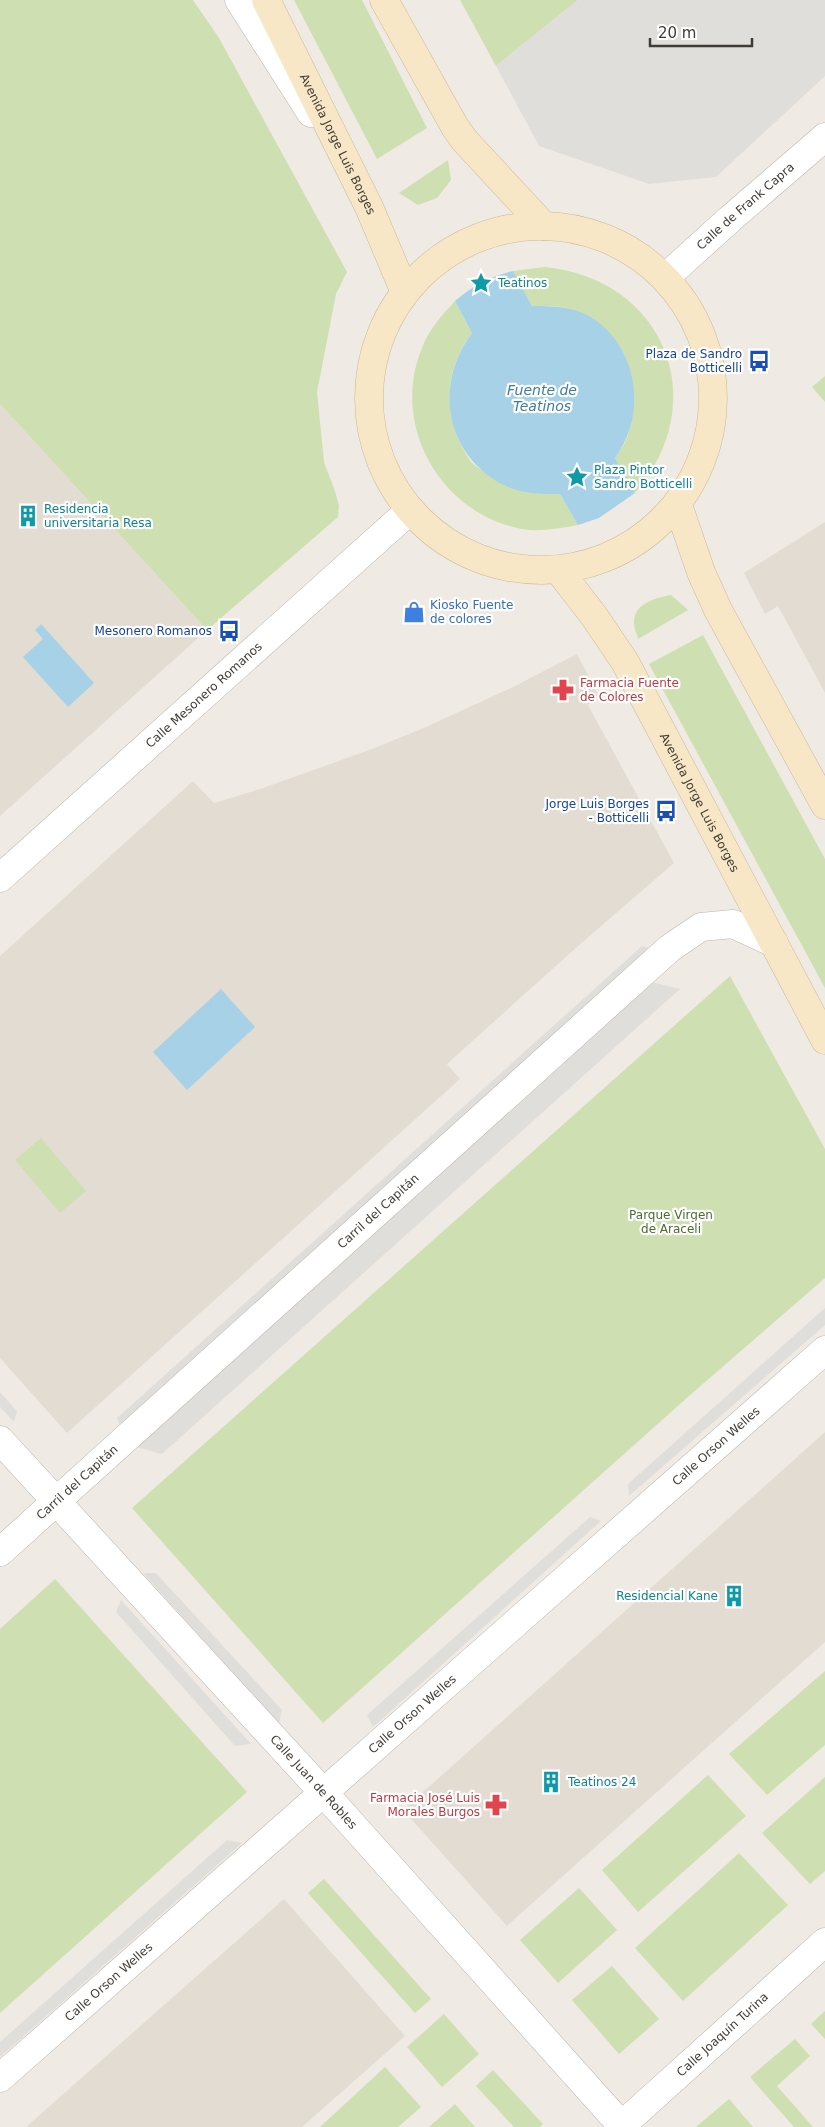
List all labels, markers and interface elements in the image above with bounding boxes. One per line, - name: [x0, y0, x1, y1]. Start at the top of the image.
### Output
- scale bar: [650, 15, 752, 47]
- text: 20 m: [658, 24, 696, 42]
- street label: Avenida Jorge Luis Borges: [297, 71, 378, 217]
- street label: Calle de Frank Capra: [694, 160, 797, 253]
- place icon: Teatinos: [468, 270, 494, 296]
- place label: Teatinos: [497, 276, 547, 290]
- place label: Plaza de Sandro Botticelli: [646, 347, 742, 375]
- bus stop icon: Plaza de Sandro Botticelli: [746, 348, 772, 374]
- water label: Fuente de Teatinos: [507, 382, 577, 414]
- place label: Plaza Pintor Sandro Botticelli: [594, 463, 692, 491]
- place icon: Plaza Pintor Sandro Botticelli: [564, 464, 590, 490]
- place label: Residencia universitaria Resa: [44, 502, 152, 530]
- building icon: Residencia universitaria Resa: [15, 503, 41, 529]
- place label: Kiosko Fuente de colores: [430, 598, 513, 626]
- shop icon: Kiosko Fuente de colores: [401, 599, 427, 625]
- bus stop icon: Mesonero Romanos: [216, 618, 242, 644]
- place label: Mesonero Romanos: [94, 624, 212, 638]
- street label: Calle Mesonero Romanos: [143, 639, 265, 751]
- place label: Farmacia Fuente de Colores: [580, 676, 679, 704]
- pharmacy icon: Farmacia Fuente de Colores: [550, 677, 576, 703]
- street label: Avenida Jorge Luis Borges: [657, 731, 742, 874]
- place label: Jorge Luis Borges - Botticelli: [545, 797, 649, 825]
- bus stop icon: Jorge Luis Borges - Botticelli: [653, 798, 679, 824]
- street label: Carril del Capitán: [335, 1171, 422, 1251]
- park label: Parque Virgen de Araceli: [629, 1208, 713, 1236]
- street label: Calle Orson Welles: [669, 1404, 763, 1488]
- street label: Carril del Capitán: [34, 1442, 121, 1523]
- building icon: Residencial Kane: [721, 1583, 747, 1609]
- place label: Residencial Kane: [616, 1589, 718, 1603]
- street label: Calle Orson Welles: [366, 1672, 459, 1756]
- street label: Calle Juan de Robles: [267, 1732, 360, 1832]
- building icon: Teatinos 24: [538, 1769, 564, 1795]
- place label: Teatinos 24: [567, 1775, 636, 1789]
- place label: Farmacia José Luis Morales Burgos: [370, 1791, 480, 1819]
- pharmacy icon: Farmacia José Luis Morales Burgos: [483, 1792, 509, 1818]
- street label: Calle Orson Welles: [62, 1940, 155, 2024]
- street label: Calle Joaquín Turina: [674, 1990, 771, 2079]

